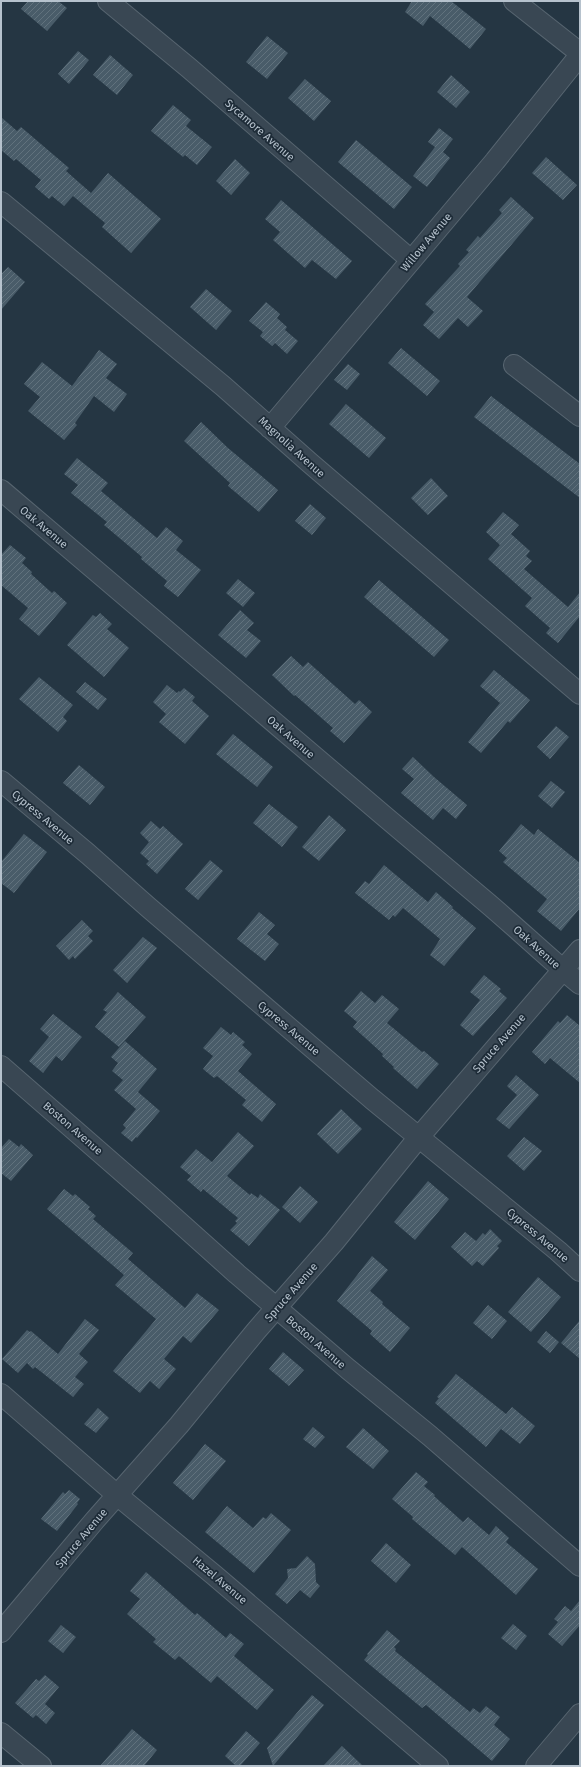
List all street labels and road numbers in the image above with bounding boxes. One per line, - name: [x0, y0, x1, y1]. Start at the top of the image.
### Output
- street label: Sycamore Avenue: [222, 97, 297, 164]
- street label: Willow Avenue: [398, 210, 455, 274]
- street label: Magnolia Avenue: [256, 414, 328, 481]
- street label: Oak Avenue: [17, 504, 70, 551]
- street label: Oak Avenue: [264, 713, 317, 761]
- street label: Cypress Avenue: [9, 788, 76, 847]
- street label: Oak Avenue: [511, 923, 563, 972]
- street label: Cypress Avenue: [255, 999, 322, 1058]
- street label: Spruce Avenue: [470, 1011, 528, 1075]
- street label: Boston Avenue: [40, 1099, 105, 1158]
- street label: Cypress Avenue: [504, 1206, 571, 1265]
- street label: Spruce Avenue: [262, 1260, 320, 1324]
- street label: Boston Avenue: [283, 1313, 348, 1372]
- street label: Spruce Avenue: [53, 1506, 110, 1571]
- street label: Hazel Avenue: [190, 1554, 249, 1607]

